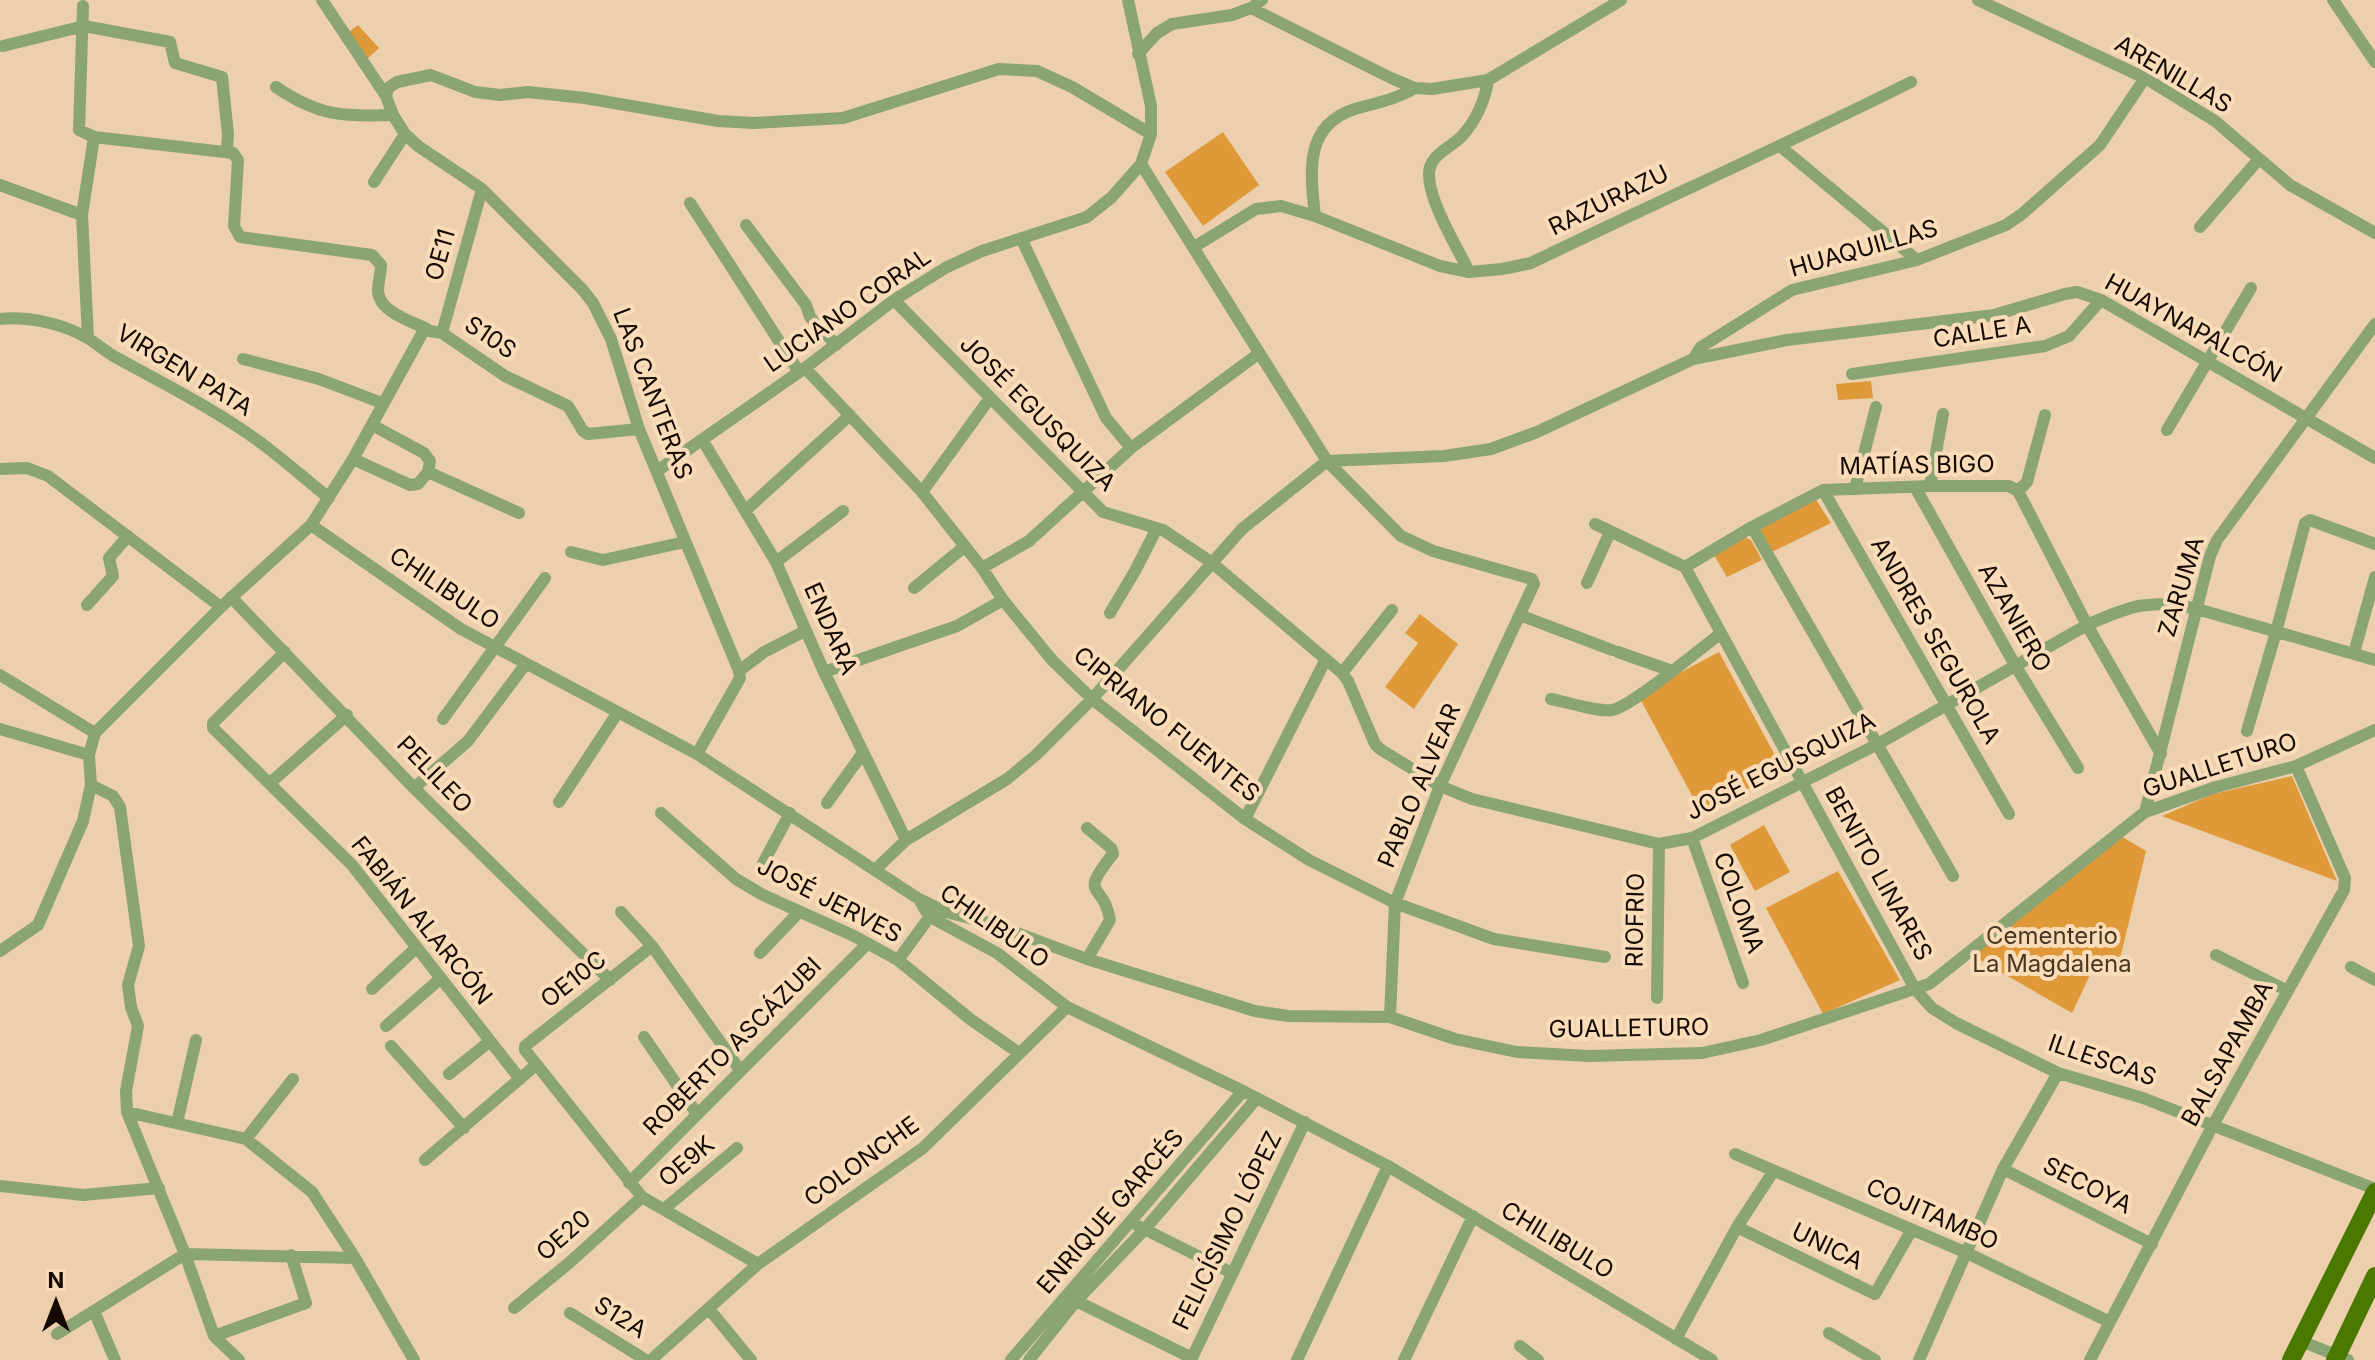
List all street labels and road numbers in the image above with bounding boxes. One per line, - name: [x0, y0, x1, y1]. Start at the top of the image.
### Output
- street label: ARENILLAS: [2109, 30, 2237, 120]
- street label: RAZURAZU: [1544, 160, 1674, 242]
- street label: HUAQUILLAS: [1787, 214, 1941, 284]
- street label: OE11: [420, 226, 462, 284]
- street label: LUCIANO CORAL: [759, 243, 937, 379]
- street label: HUAYNAPALCÓN: [2099, 268, 2287, 390]
- street label: LAS CANTERAS: [606, 304, 698, 484]
- street label: S10S: [459, 310, 521, 366]
- street label: CALLE A: [1931, 311, 2033, 355]
- street label: VIRGEN PATA: [111, 319, 257, 423]
- street label: JOSÉ EGUSQUIZA: [953, 330, 1121, 498]
- street label: MATÍAS BIGO: [1839, 450, 1995, 482]
- street label: ANDRES SEGUROLA: [1864, 533, 2006, 749]
- street label: ZARUMA: [2153, 533, 2211, 641]
- street label: CHILIBULO: [383, 542, 505, 636]
- street label: AZANIERO: [1971, 558, 2057, 678]
- street label: ENDARA: [797, 579, 863, 679]
- street label: CIPRIANO FUENTES: [1067, 641, 1265, 809]
- street label: PABLO ALVEAR: [1372, 700, 1468, 872]
- street label: JOSÉ EGUSQUIZA: [1682, 707, 1880, 827]
- street label: GUALLETURO: [2139, 727, 2301, 805]
- street label: PELILEO: [390, 730, 478, 820]
- street label: BENITO LINARES: [1818, 782, 1938, 966]
- street label: FABIÁN ALARCÓN: [344, 831, 498, 1011]
- street label: COLOMA: [1706, 849, 1770, 957]
- street label: JOSÉ JERVES: [752, 852, 906, 950]
- street label: RIOFRIO: [1621, 872, 1651, 968]
- street label: CHILIBULO: [934, 879, 1054, 975]
- street label: OE10C: [536, 946, 612, 1014]
- street label: ROBERTO ASCÁZUBI: [638, 952, 828, 1142]
- street label: BALSAPAMBA: [2176, 976, 2280, 1132]
- street label: GUALLETURO: [1548, 1013, 1710, 1045]
- street label: ILLESCAS: [2044, 1029, 2160, 1093]
- street label: COLONCHE: [799, 1111, 925, 1213]
- street label: ENRIQUE GARCÉS: [1032, 1124, 1190, 1300]
- street label: FELICÍSIMO LÓPEZ: [1167, 1127, 1289, 1335]
- street label: OE9K: [653, 1130, 721, 1194]
- street label: SECOYA: [2038, 1151, 2136, 1221]
- street label: COJITAMBO: [1861, 1173, 2003, 1257]
- street label: CHILIBULO: [1495, 1196, 1619, 1286]
- street label: OE20: [531, 1205, 597, 1267]
- street label: UNICA: [1787, 1217, 1867, 1277]
- street label: S12A: [588, 1291, 652, 1345]

